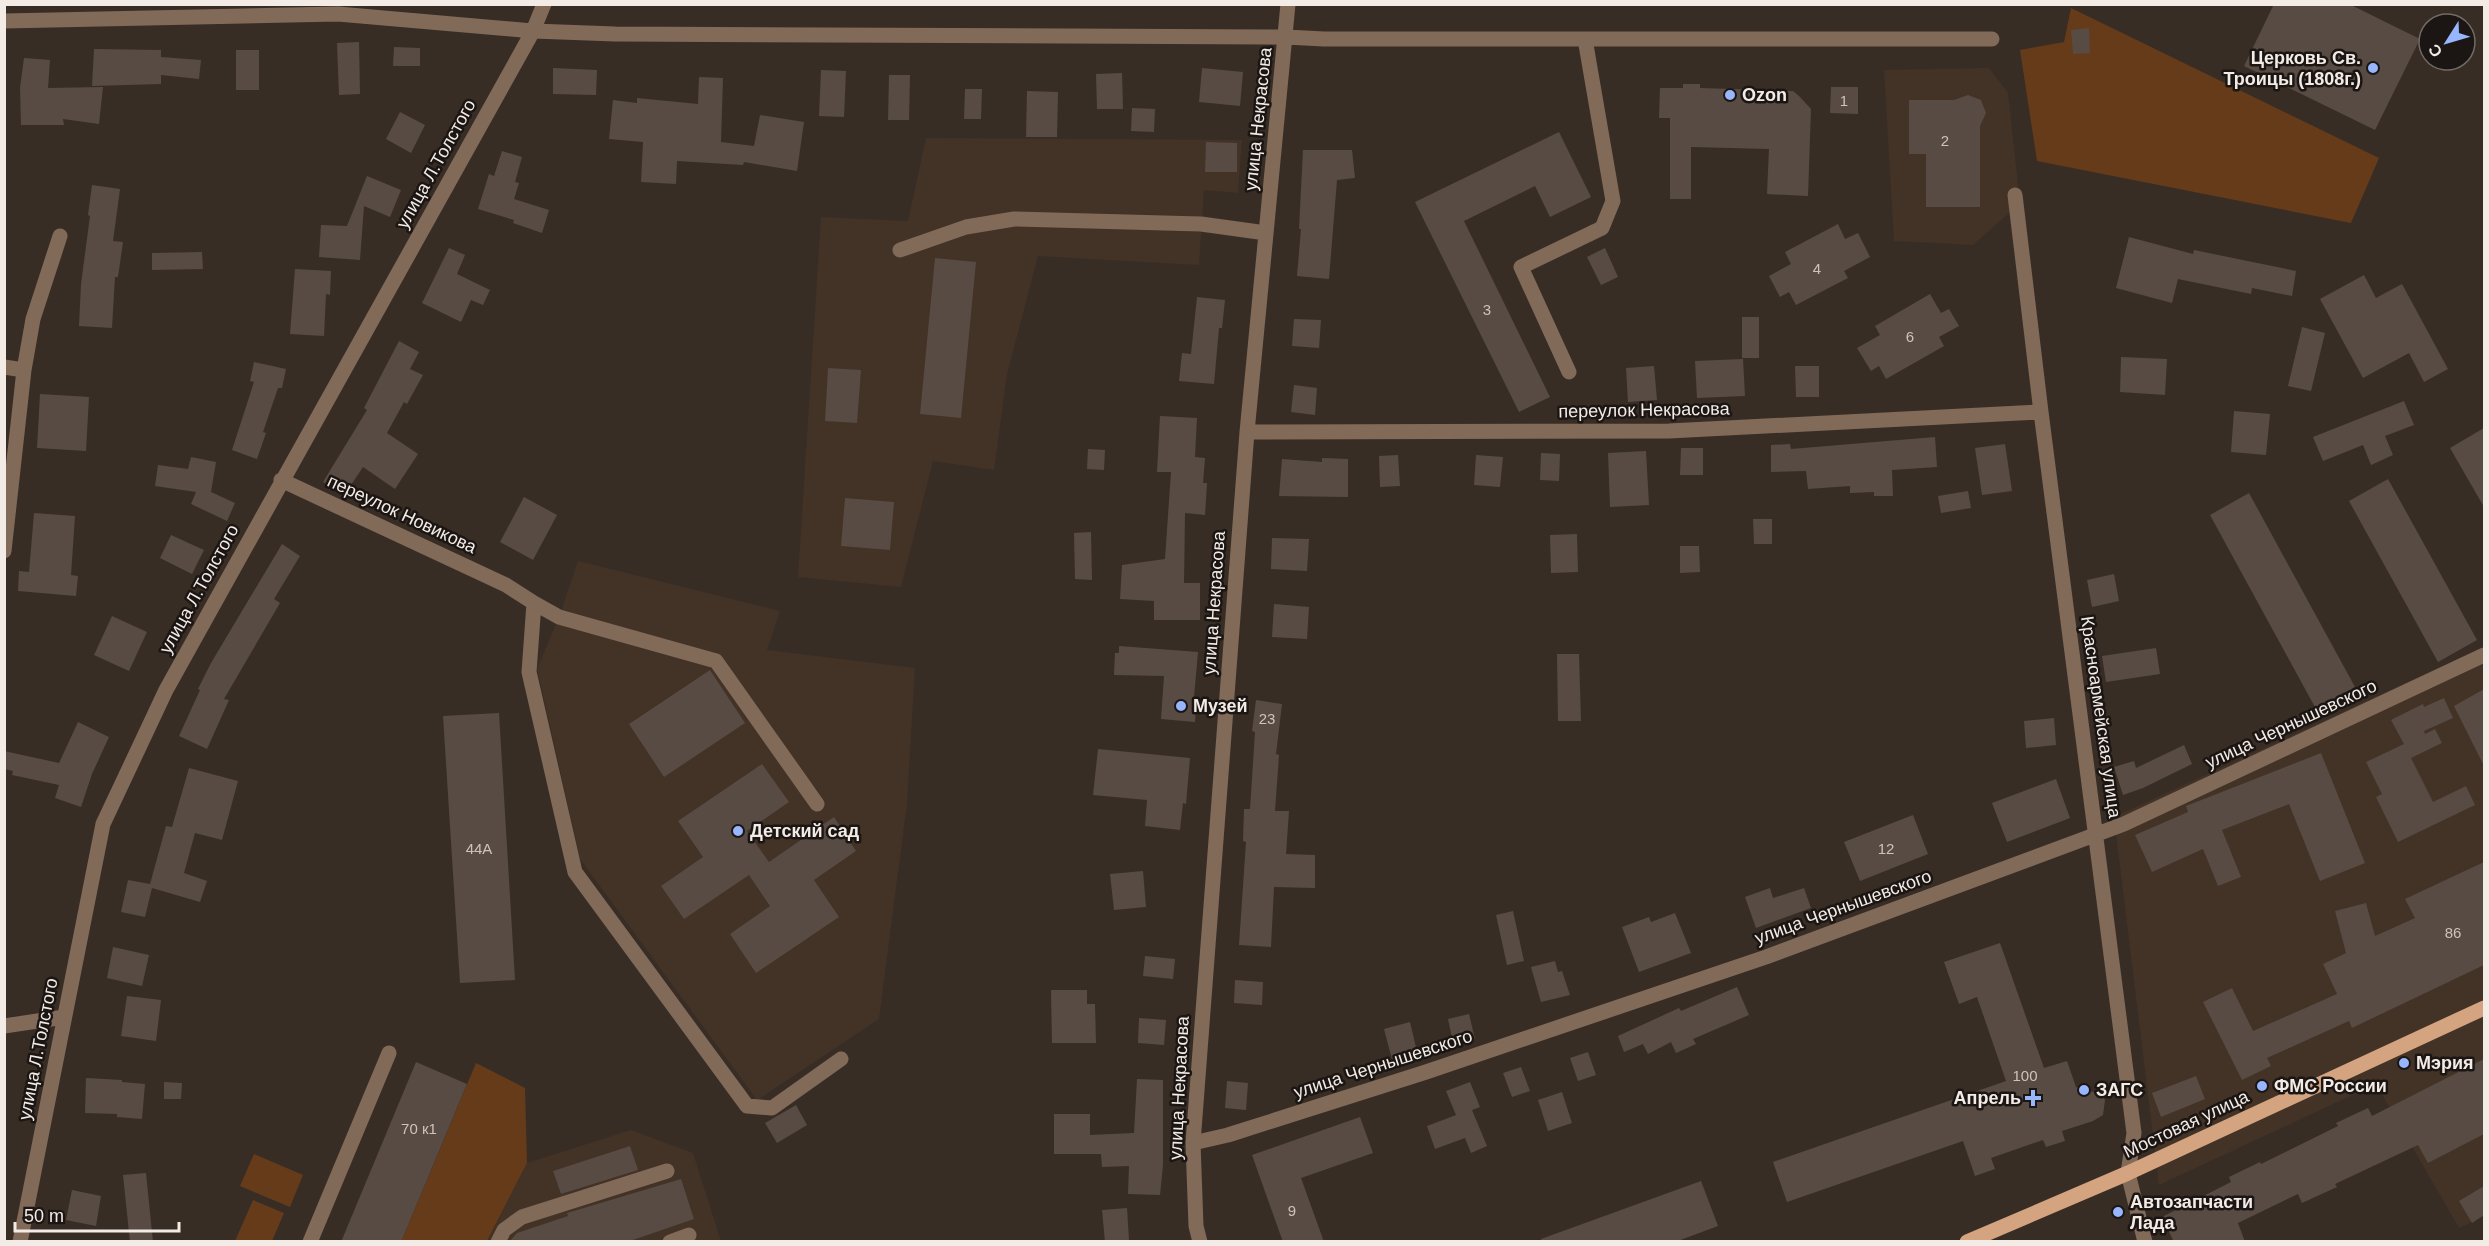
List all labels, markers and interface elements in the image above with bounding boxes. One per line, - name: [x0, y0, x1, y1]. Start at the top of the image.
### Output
- north arrow: [2417, 12, 2477, 72]
- text: С: [2425, 41, 2446, 60]
- street label: улица Некрасова: [1241, 45, 1276, 192]
- place label: Церковь Св. Троицы (1808г.): [2223, 48, 2361, 89]
- marker: Церковь Св. Троицы (1808г.): [2366, 61, 2380, 75]
- place label: Ozon: [1742, 85, 1787, 105]
- marker: Ozon: [1723, 88, 1737, 102]
- house number: 1: [1840, 92, 1848, 109]
- street label: улица Л.Толстого: [392, 96, 480, 232]
- house number: 2: [1941, 132, 1949, 149]
- house number: 4: [1813, 260, 1821, 277]
- house number: 3: [1483, 301, 1491, 318]
- house number: 6: [1906, 328, 1914, 345]
- street label: переулок Некрасова: [1558, 398, 1731, 421]
- street label: переулок Новикова: [324, 471, 480, 558]
- street label: улица Л.Толстого: [155, 521, 243, 657]
- street label: улица Некрасова: [1199, 530, 1229, 676]
- street label: Красноармейская улица: [2077, 615, 2125, 820]
- street label: улица Чернышевского: [2202, 676, 2380, 772]
- place label: Музей: [1193, 696, 1248, 716]
- marker: Музей: [1174, 699, 1188, 713]
- house number: 23: [1259, 710, 1275, 727]
- place label: Детский сад: [750, 821, 860, 841]
- marker: Детский сад: [731, 824, 745, 838]
- house number: 44А: [466, 840, 492, 857]
- house number: 12: [1878, 840, 1894, 857]
- street label: улица Чернышевского: [1752, 866, 1934, 948]
- house number: 86: [2445, 924, 2461, 941]
- street label: улица Л.Толстого: [14, 976, 62, 1122]
- street label: улица Некрасова: [1165, 1015, 1193, 1160]
- street label: улица Чернышевского: [1291, 1026, 1475, 1102]
- place label: Мэрия: [2416, 1053, 2474, 1073]
- marker: Мэрия: [2397, 1056, 2411, 1070]
- house number: 100: [2012, 1067, 2038, 1084]
- place label: ФМС России: [2274, 1076, 2387, 1096]
- marker: ФМС России: [2255, 1079, 2269, 1093]
- place label: ЗАГС: [2096, 1080, 2143, 1100]
- marker: ЗАГС: [2077, 1083, 2091, 1097]
- street label: Мостовая улица: [2120, 1086, 2253, 1162]
- place label: Апрель: [1954, 1088, 2021, 1108]
- marker: Апрель: [2026, 1091, 2040, 1105]
- house number: 70 к1: [401, 1120, 437, 1137]
- place label: Автозапчасти Лада: [2130, 1192, 2253, 1233]
- scale bar: [15, 1195, 178, 1233]
- house number: 9: [1288, 1202, 1296, 1219]
- marker: Автозапчасти Лада: [2111, 1205, 2125, 1219]
- text: 50 m: [24, 1206, 64, 1226]

